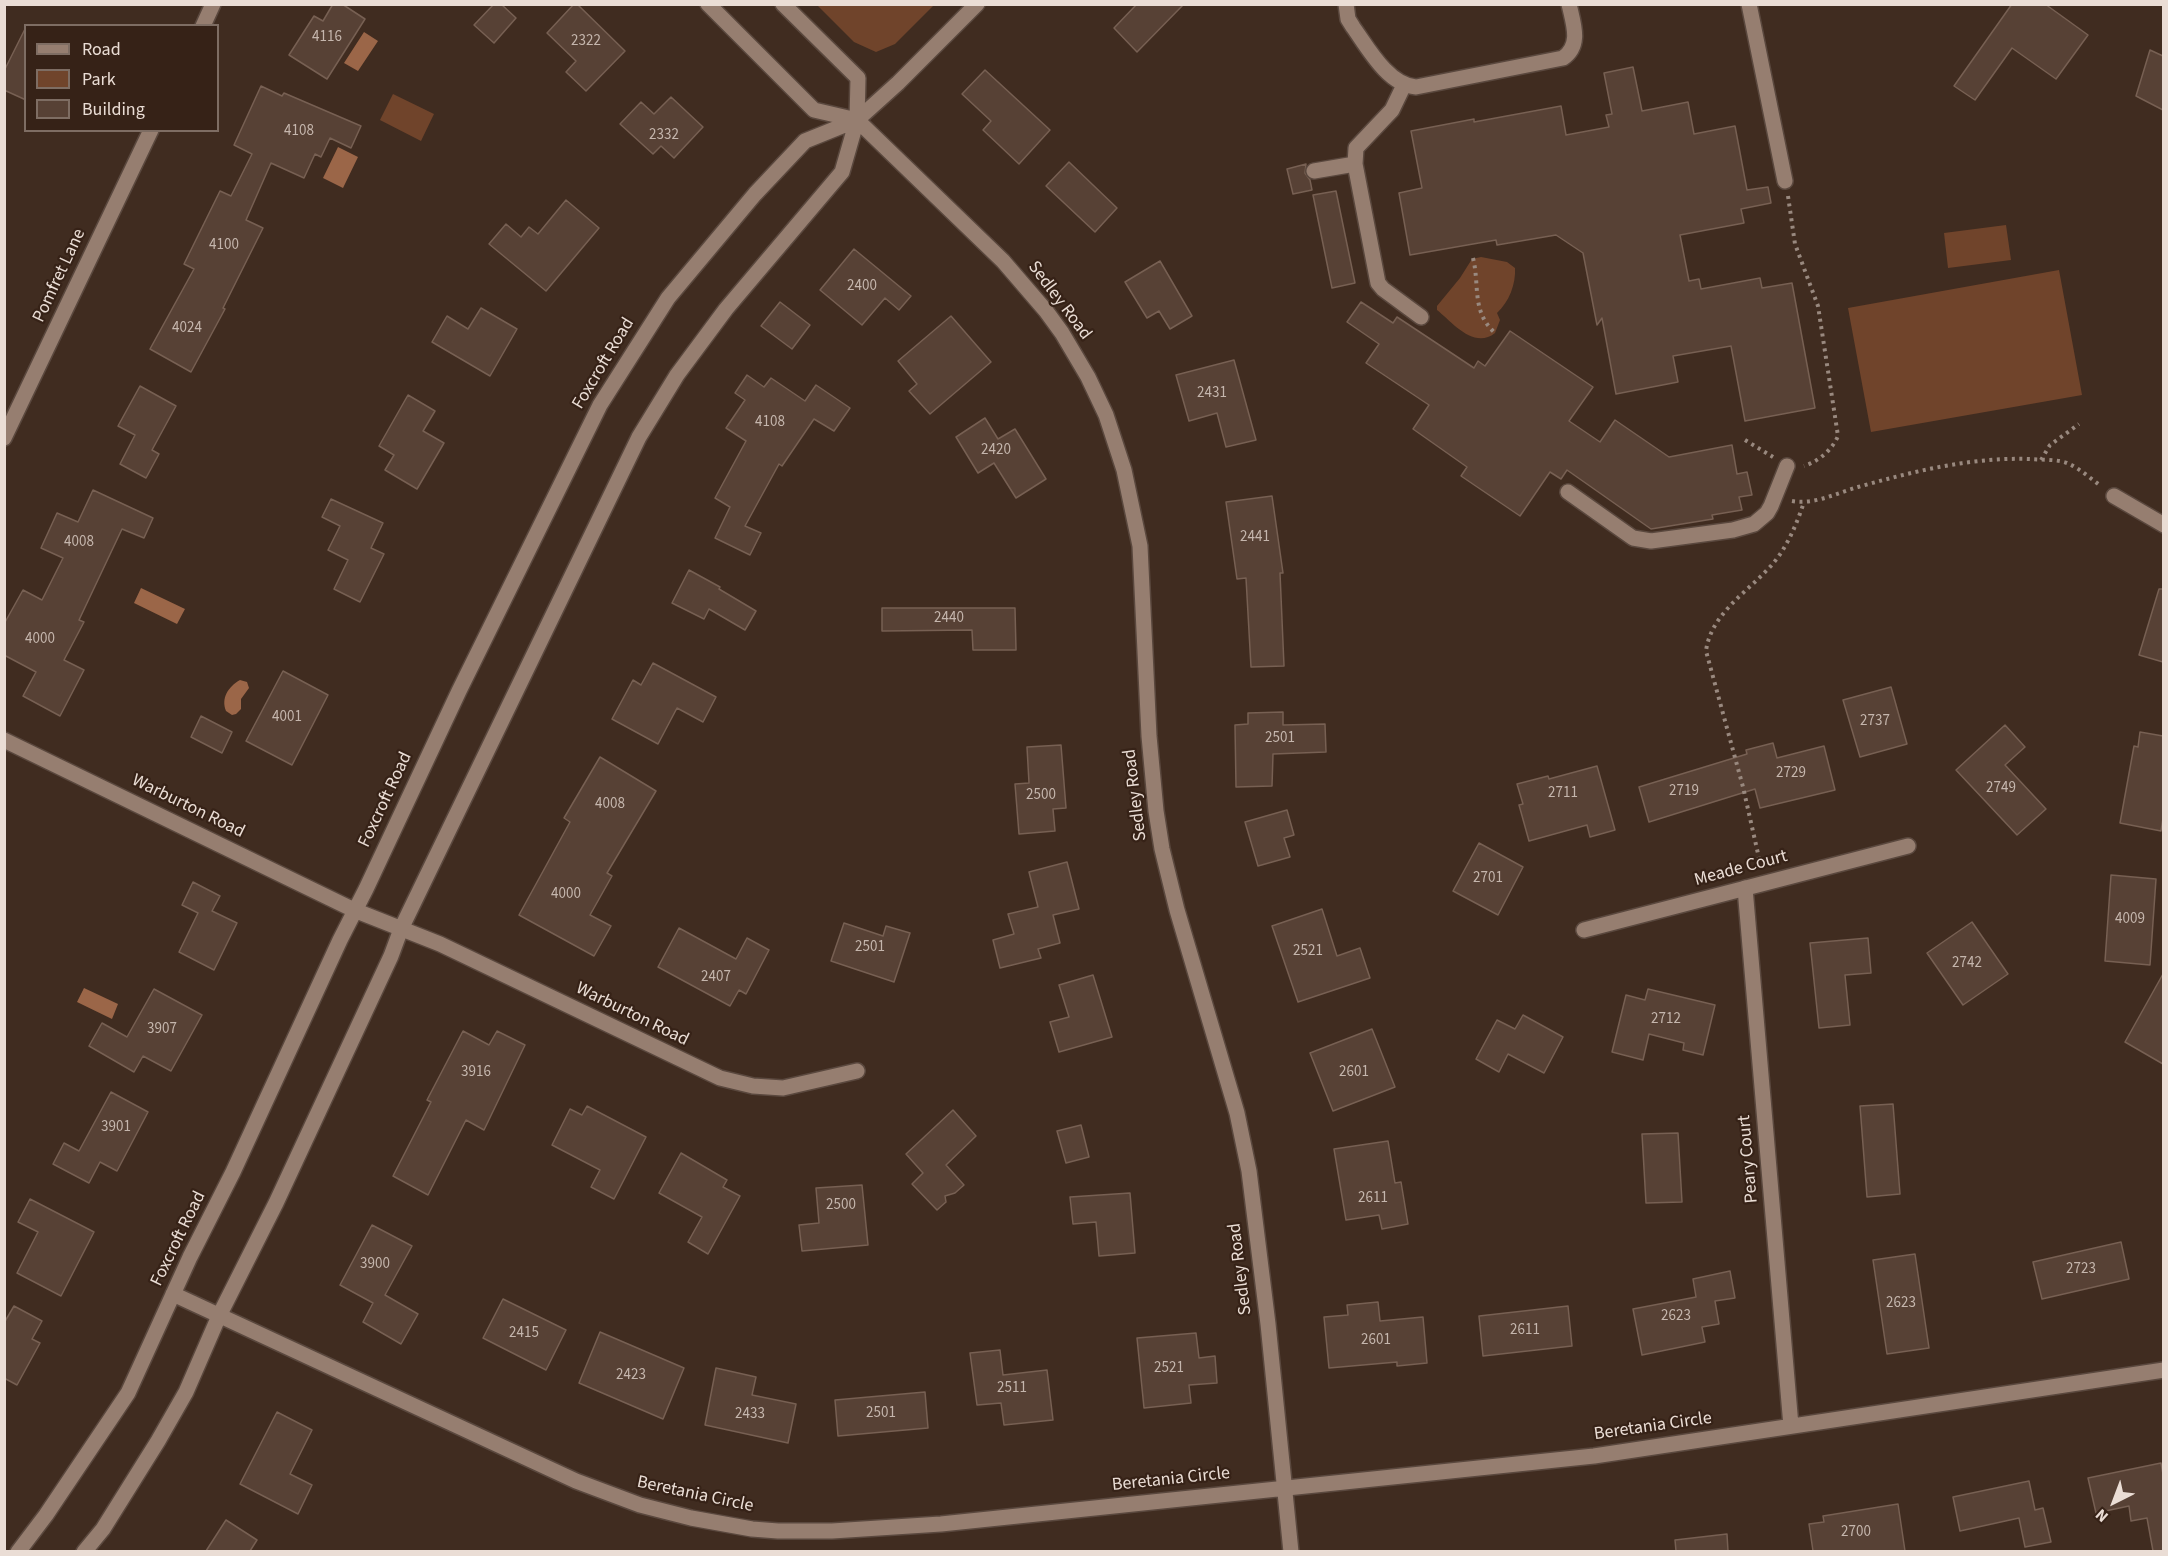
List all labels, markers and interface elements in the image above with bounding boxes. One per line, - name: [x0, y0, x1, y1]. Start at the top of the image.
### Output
- legend: [24, 24, 219, 132]
- house number: 4116: [312, 29, 342, 47]
- house number: 2322: [571, 33, 601, 51]
- text: Road: [82, 37, 121, 62]
- text: Park: [82, 67, 116, 92]
- text: Building: [82, 97, 145, 122]
- house number: 4108: [284, 123, 314, 141]
- house number: 2332: [649, 127, 679, 145]
- street label: Pomfret Lane: [29, 226, 91, 326]
- house number: 4100: [209, 237, 239, 255]
- street label: Sedley Road: [1022, 257, 1096, 345]
- house number: 2400: [847, 278, 877, 296]
- street label: Foxcroft Road: [568, 314, 640, 414]
- house number: 4024: [172, 320, 202, 338]
- house number: 2431: [1197, 385, 1227, 403]
- house number: 4108: [755, 414, 785, 432]
- house number: 2420: [981, 442, 1011, 460]
- house number: 2441: [1240, 529, 1270, 547]
- house number: 4008: [64, 534, 94, 552]
- house number: 2440: [934, 610, 964, 628]
- house number: 4000: [25, 631, 55, 649]
- house number: 4001: [272, 709, 302, 727]
- house number: 2737: [1860, 713, 1890, 731]
- house number: 2501: [1265, 730, 1295, 748]
- street label: Sedley Road: [1120, 748, 1152, 842]
- street label: Foxcroft Road: [355, 749, 417, 851]
- house number: 2729: [1776, 765, 1806, 783]
- street label: Warburton Road: [128, 770, 248, 844]
- house number: 2749: [1986, 780, 2016, 798]
- house number: 2719: [1669, 783, 1699, 801]
- house number: 2711: [1548, 785, 1578, 803]
- house number: 2500: [1026, 787, 1056, 805]
- house number: 4008: [595, 796, 625, 814]
- street label: Meade Court: [1692, 846, 1790, 892]
- house number: 2701: [1473, 870, 1503, 888]
- house number: 4000: [551, 886, 581, 904]
- house number: 4009: [2115, 911, 2145, 929]
- house number: 2501: [855, 939, 885, 957]
- house number: 2521: [1293, 943, 1323, 961]
- house number: 2742: [1952, 955, 1982, 973]
- house number: 2407: [701, 969, 731, 987]
- street label: Warburton Road: [572, 978, 692, 1052]
- house number: 2712: [1651, 1011, 1681, 1029]
- house number: 3907: [147, 1021, 177, 1039]
- house number: 3916: [461, 1064, 491, 1082]
- house number: 2601: [1339, 1064, 1369, 1082]
- street label: Peary Court: [1734, 1114, 1764, 1204]
- house number: 3901: [101, 1119, 131, 1137]
- street label: Foxcroft Road: [147, 1188, 211, 1290]
- house number: 2611: [1358, 1190, 1388, 1208]
- house number: 2500: [826, 1197, 856, 1215]
- street label: Sedley Road: [1225, 1222, 1257, 1316]
- house number: 3900: [360, 1256, 390, 1274]
- house number: 2723: [2066, 1261, 2096, 1279]
- house number: 2623: [1886, 1295, 1916, 1313]
- house number: 2623: [1661, 1308, 1691, 1326]
- house number: 2611: [1510, 1322, 1540, 1340]
- house number: 2415: [509, 1325, 539, 1343]
- house number: 2601: [1361, 1332, 1391, 1350]
- house number: 2521: [1154, 1360, 1184, 1378]
- house number: 2423: [616, 1367, 646, 1385]
- house number: 2511: [997, 1380, 1027, 1398]
- house number: 2501: [866, 1405, 896, 1423]
- house number: 2433: [735, 1406, 765, 1424]
- street label: Beretania Circle: [1593, 1408, 1713, 1446]
- street label: Beretania Circle: [1111, 1463, 1231, 1497]
- street label: Beretania Circle: [635, 1472, 755, 1518]
- north arrow: [2084, 1472, 2144, 1532]
- text: N: [2091, 1504, 2113, 1527]
- house number: 2700: [1841, 1524, 1871, 1542]

